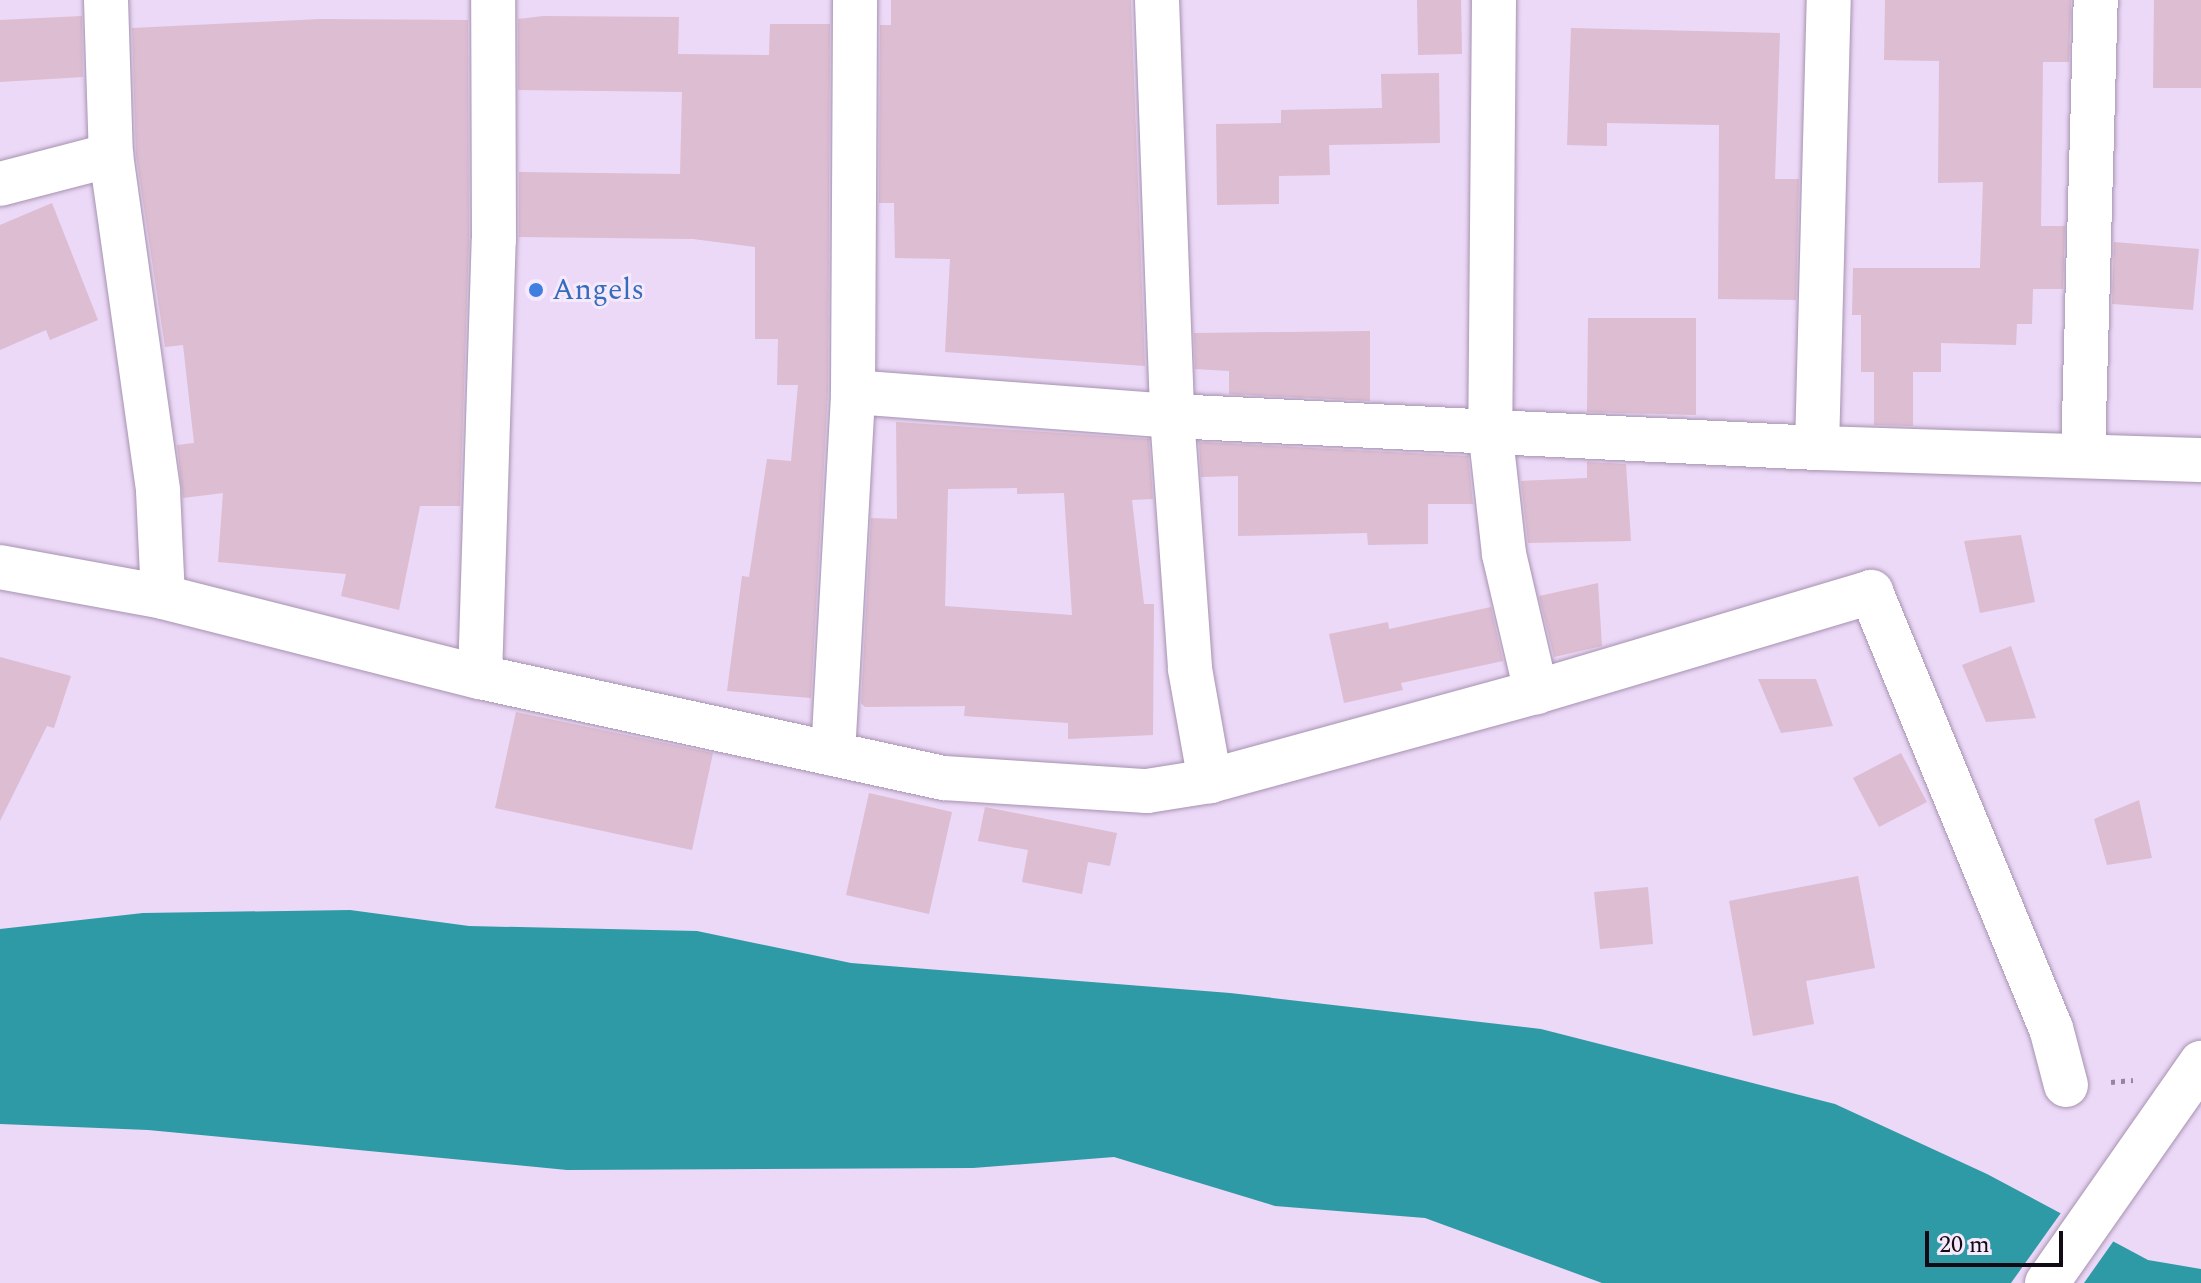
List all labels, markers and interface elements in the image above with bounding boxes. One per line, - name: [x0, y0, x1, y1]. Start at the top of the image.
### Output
- place label: Angels: [552, 272, 644, 308]
- marker: Angels: [527, 281, 545, 299]
- scale bar: [1929, 1215, 2067, 1265]
- text: 20 m: [1939, 1227, 1990, 1263]

